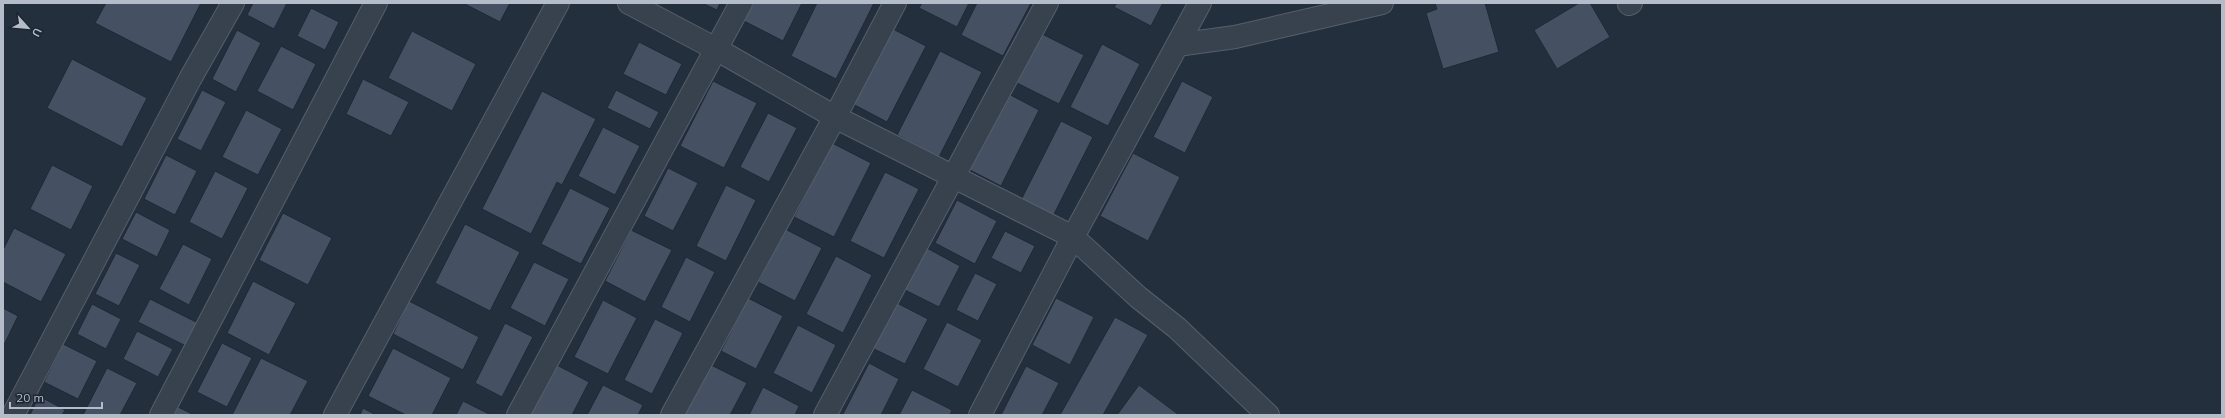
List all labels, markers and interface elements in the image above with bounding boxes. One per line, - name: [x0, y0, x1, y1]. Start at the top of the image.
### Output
- north arrow: [8, 8, 48, 48]
- text: U: [29, 26, 45, 39]
- scale bar: [10, 384, 102, 410]
- text: 20 m: [16, 390, 44, 405]

